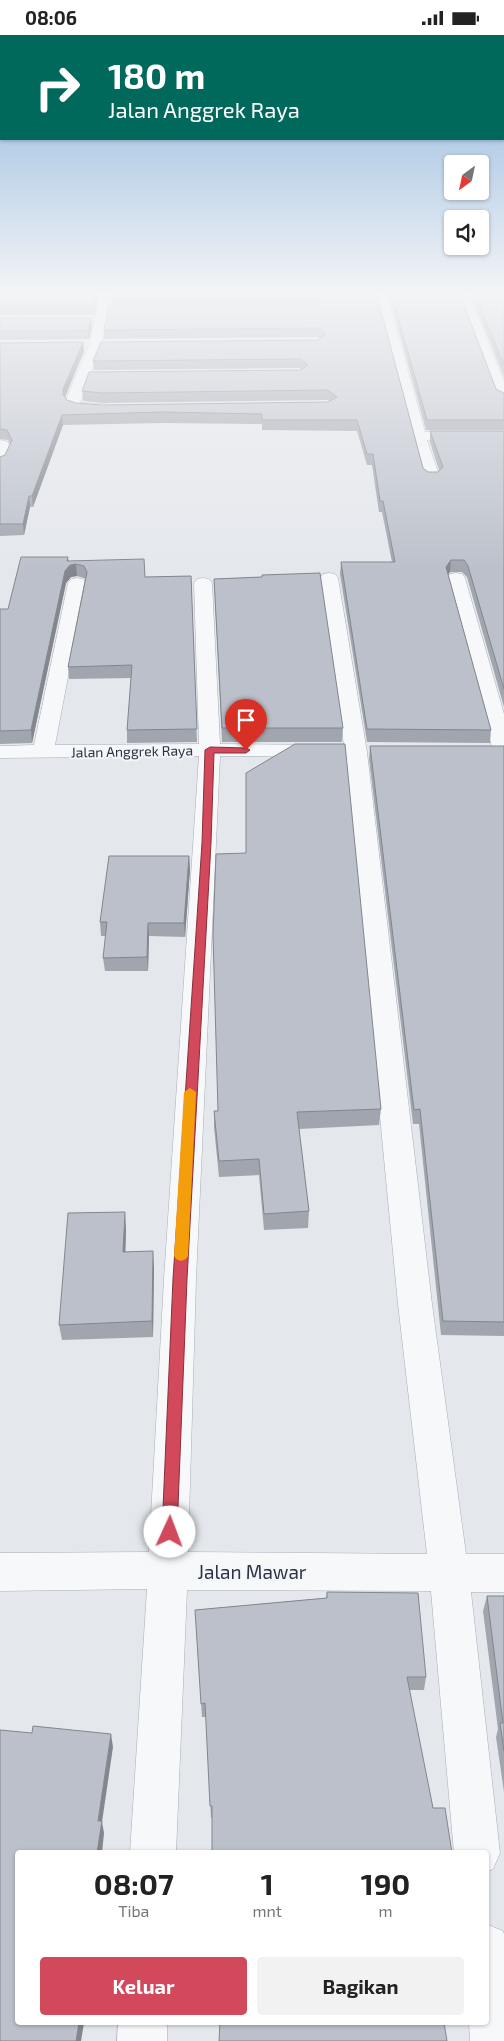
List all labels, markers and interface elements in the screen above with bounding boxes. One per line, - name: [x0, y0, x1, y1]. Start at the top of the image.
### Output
- text: 08:06: [25, 6, 77, 29]
- text: 180 m: [108, 54, 205, 96]
- icon: right: [25, 55, 90, 120]
- text: Jalan Anggrek Raya: [108, 96, 300, 122]
- north arrow: [444, 155, 489, 200]
- map controls: [444, 155, 489, 255]
- button: sound: [444, 210, 489, 255]
- pin: [225, 699, 267, 750]
- icon: arrive: [232, 706, 260, 734]
- street label: Jalan Anggrek Raya: [71, 741, 193, 761]
- position arrow: [143, 1505, 195, 1557]
- street label: Jalan Mawar: [198, 1560, 307, 1583]
- text: 08:07: [94, 1865, 174, 1901]
- text: 1: [261, 1865, 274, 1901]
- text: 190: [361, 1865, 410, 1901]
- text: Tiba: [118, 1901, 149, 1920]
- text: mnt: [253, 1901, 282, 1920]
- text: m: [378, 1901, 393, 1920]
- button: Keluar: [40, 1957, 247, 2015]
- button: Bagikan: [257, 1957, 464, 2015]

